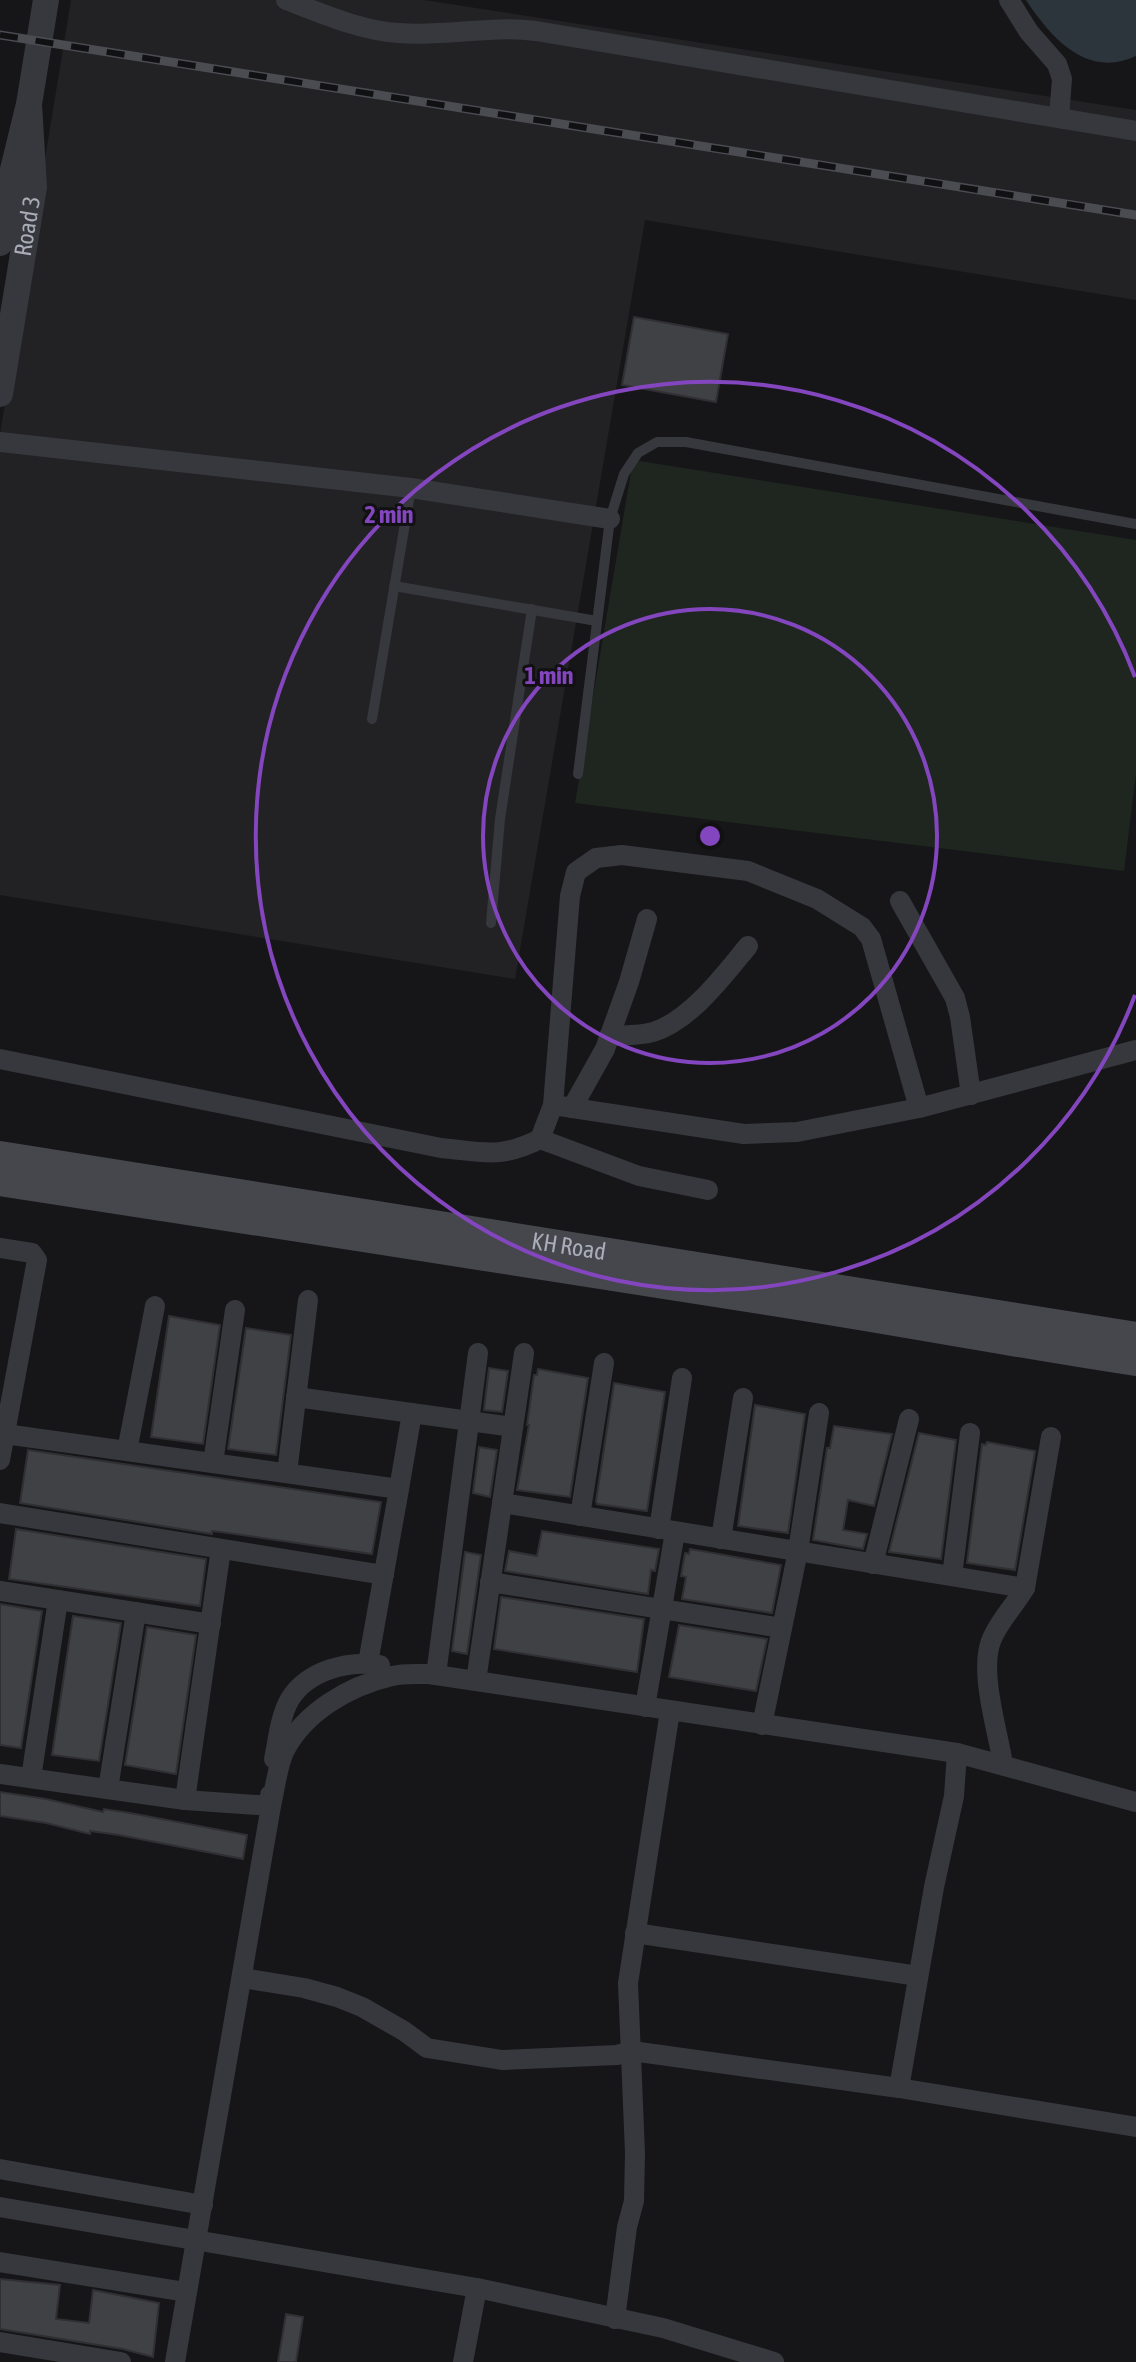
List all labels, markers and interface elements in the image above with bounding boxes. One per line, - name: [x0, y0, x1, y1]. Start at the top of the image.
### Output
- street label: Road 3: [9, 194, 45, 258]
- text: 2 min: [364, 501, 414, 528]
- text: 1 min: [524, 662, 574, 689]
- centre of rings: [696, 822, 724, 850]
- street label: KH Road: [530, 1227, 608, 1265]

